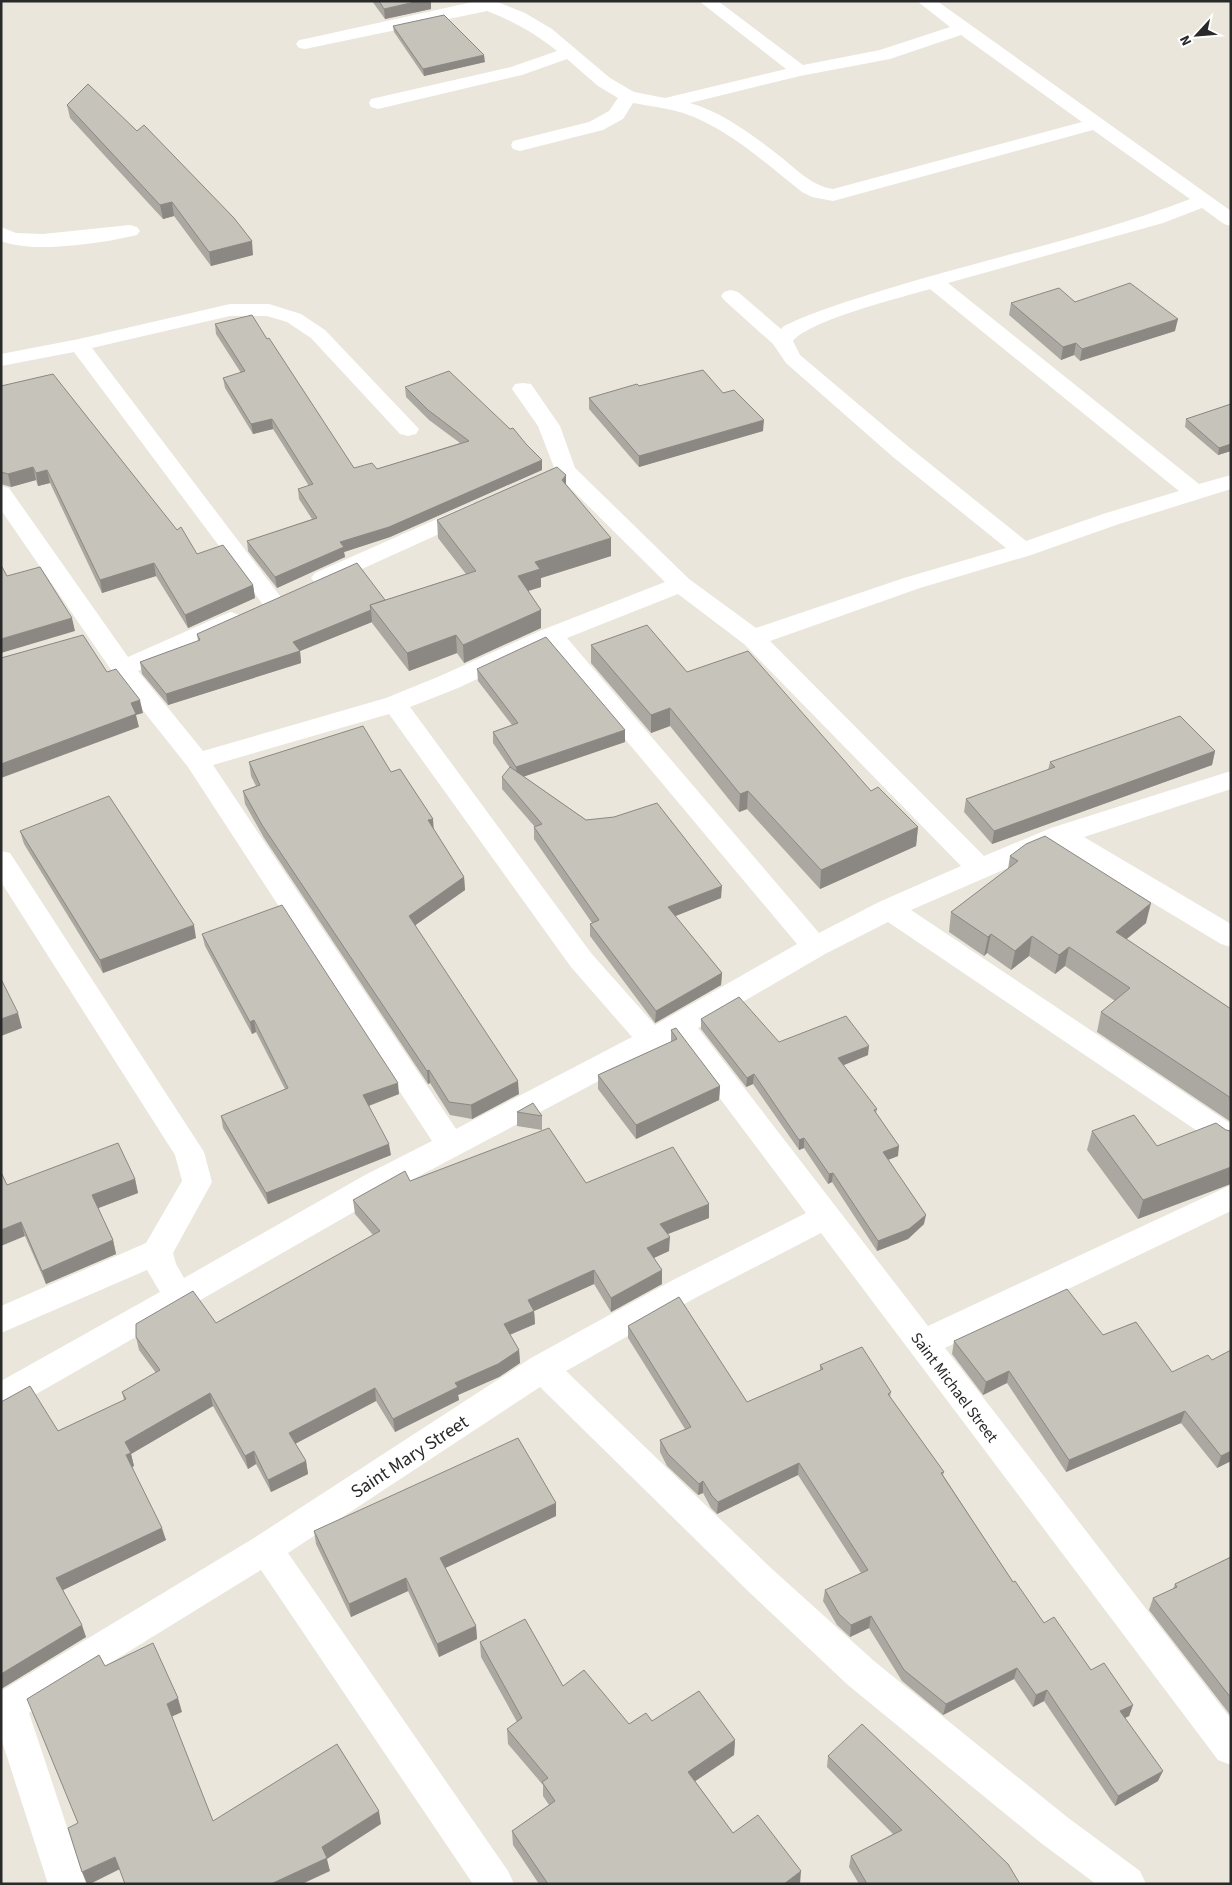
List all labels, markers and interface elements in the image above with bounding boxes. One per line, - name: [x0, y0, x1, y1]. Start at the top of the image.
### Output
- north arrow: [1172, 10, 1222, 60]
- text: N: [1175, 32, 1197, 49]
- street label: Saint Michael Street: [905, 1328, 1003, 1448]
- street label: Saint Mary Street: [346, 1409, 475, 1506]

